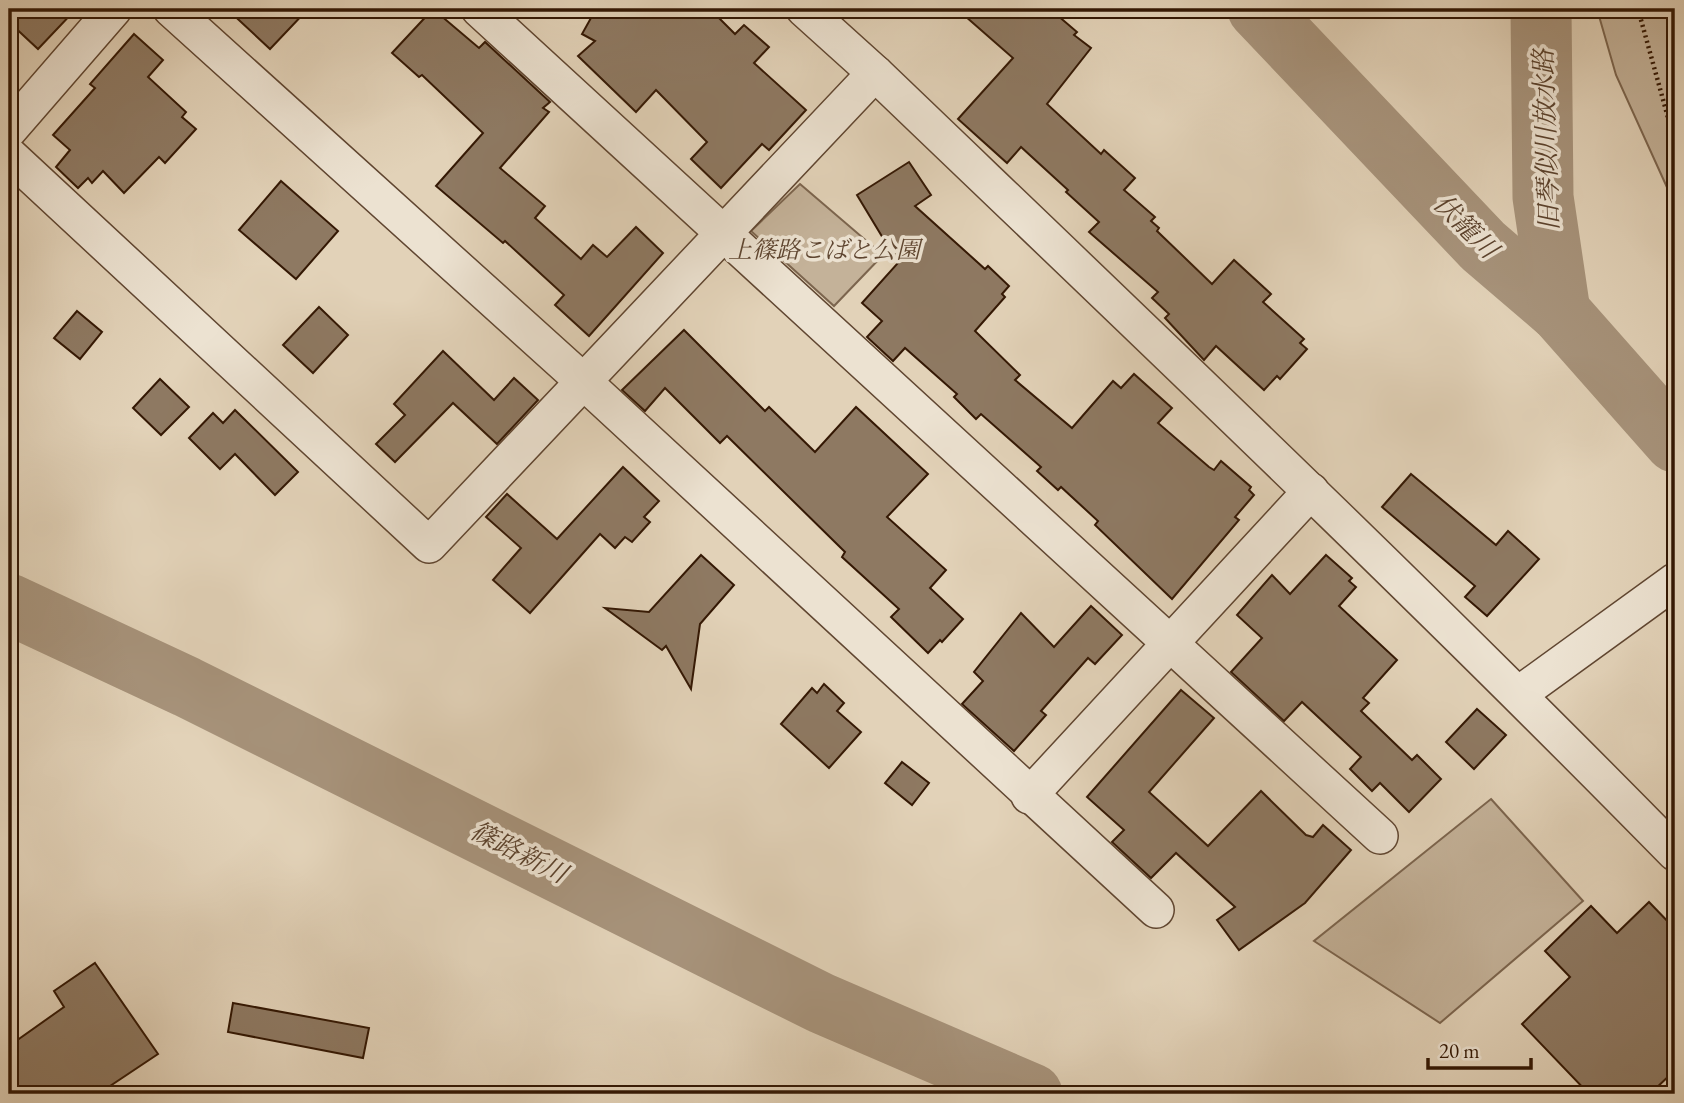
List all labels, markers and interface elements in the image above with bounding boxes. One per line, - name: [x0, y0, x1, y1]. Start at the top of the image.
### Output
- water label: 旧琴似川放水路: [1526, 46, 1566, 232]
- water label: 伏籠川: [1426, 186, 1508, 268]
- park label: 上篠路こばと公園: [728, 234, 924, 265]
- water label: 篠路新川: [465, 813, 576, 892]
- scale bar: [1428, 1026, 1532, 1070]
- text: 20 m: [1439, 1037, 1480, 1064]

